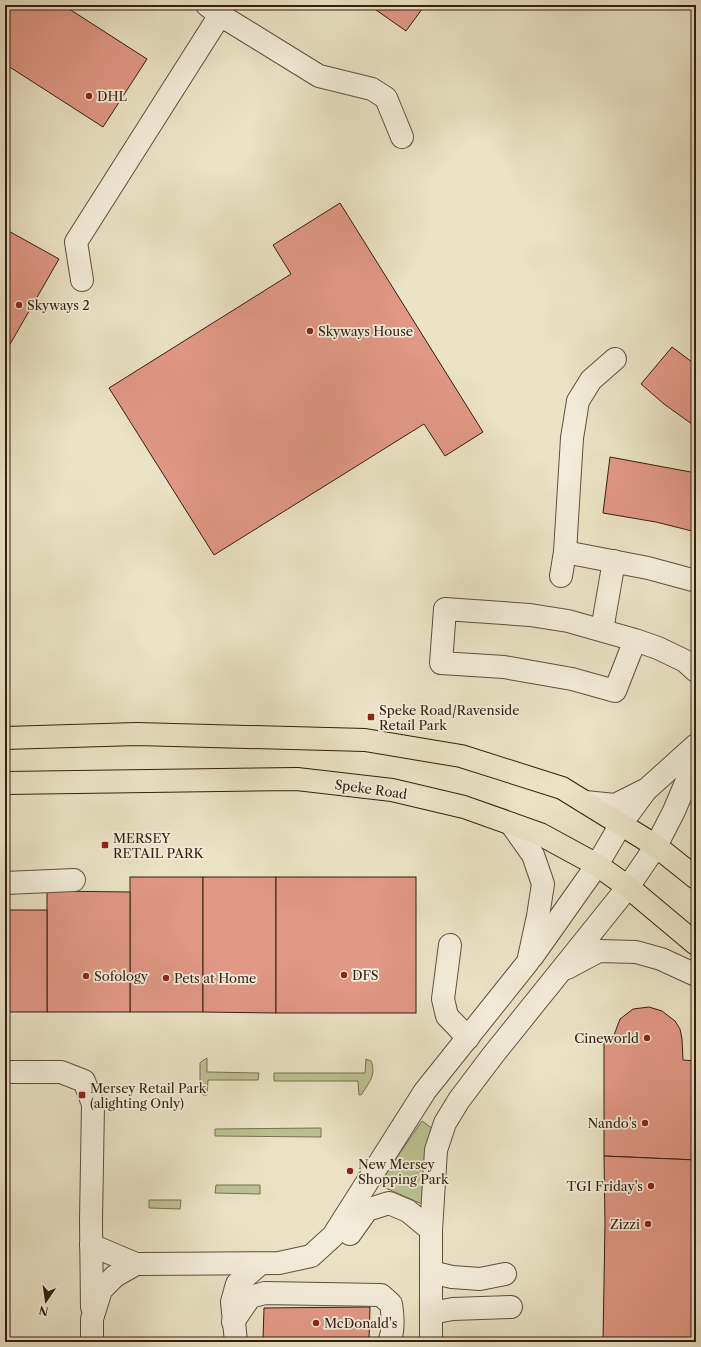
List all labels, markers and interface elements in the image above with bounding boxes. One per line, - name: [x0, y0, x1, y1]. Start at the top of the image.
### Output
- place label: DHL: [97, 88, 128, 104]
- marker: DHL: [84, 91, 94, 101]
- place label: Skyways 2: [27, 297, 90, 313]
- marker: Skyways 2: [14, 300, 24, 310]
- place label: Skyways House: [318, 323, 413, 339]
- marker: Skyways House: [305, 326, 315, 336]
- place label: Speke Road/Ravenside Retail Park: [379, 702, 520, 733]
- marker: Speke Road/Ravenside Retail Park: [366, 712, 376, 722]
- street label: Speke Road: [334, 776, 408, 802]
- place label: MERSEY RETAIL PARK: [113, 830, 204, 861]
- marker: MERSEY RETAIL PARK: [100, 840, 110, 850]
- place label: DFS: [352, 967, 379, 983]
- place label: Sofology: [94, 968, 149, 984]
- place label: Pets at Home: [174, 970, 256, 986]
- marker: DFS: [339, 970, 349, 980]
- marker: Sofology: [81, 971, 91, 981]
- marker: Pets at Home: [161, 973, 171, 983]
- place label: Cineworld: [574, 1030, 639, 1046]
- marker: Cineworld: [642, 1033, 652, 1043]
- place label: Mersey Retail Park (alighting Only): [90, 1080, 207, 1111]
- marker: Mersey Retail Park (alighting Only): [77, 1090, 87, 1100]
- place label: Nando's: [588, 1115, 637, 1131]
- marker: Nando's: [640, 1118, 650, 1128]
- place label: New Mersey Shopping Park: [358, 1156, 449, 1187]
- marker: New Mersey Shopping Park: [345, 1166, 355, 1176]
- place label: TGI Friday's: [567, 1178, 643, 1194]
- marker: TGI Friday's: [646, 1181, 656, 1191]
- place label: Zizzi: [610, 1216, 640, 1232]
- marker: Zizzi: [643, 1219, 653, 1229]
- north arrow: [26, 1281, 66, 1321]
- text: N: [37, 1303, 50, 1319]
- place label: McDonald's: [324, 1315, 398, 1331]
- marker: McDonald's: [311, 1318, 321, 1328]

